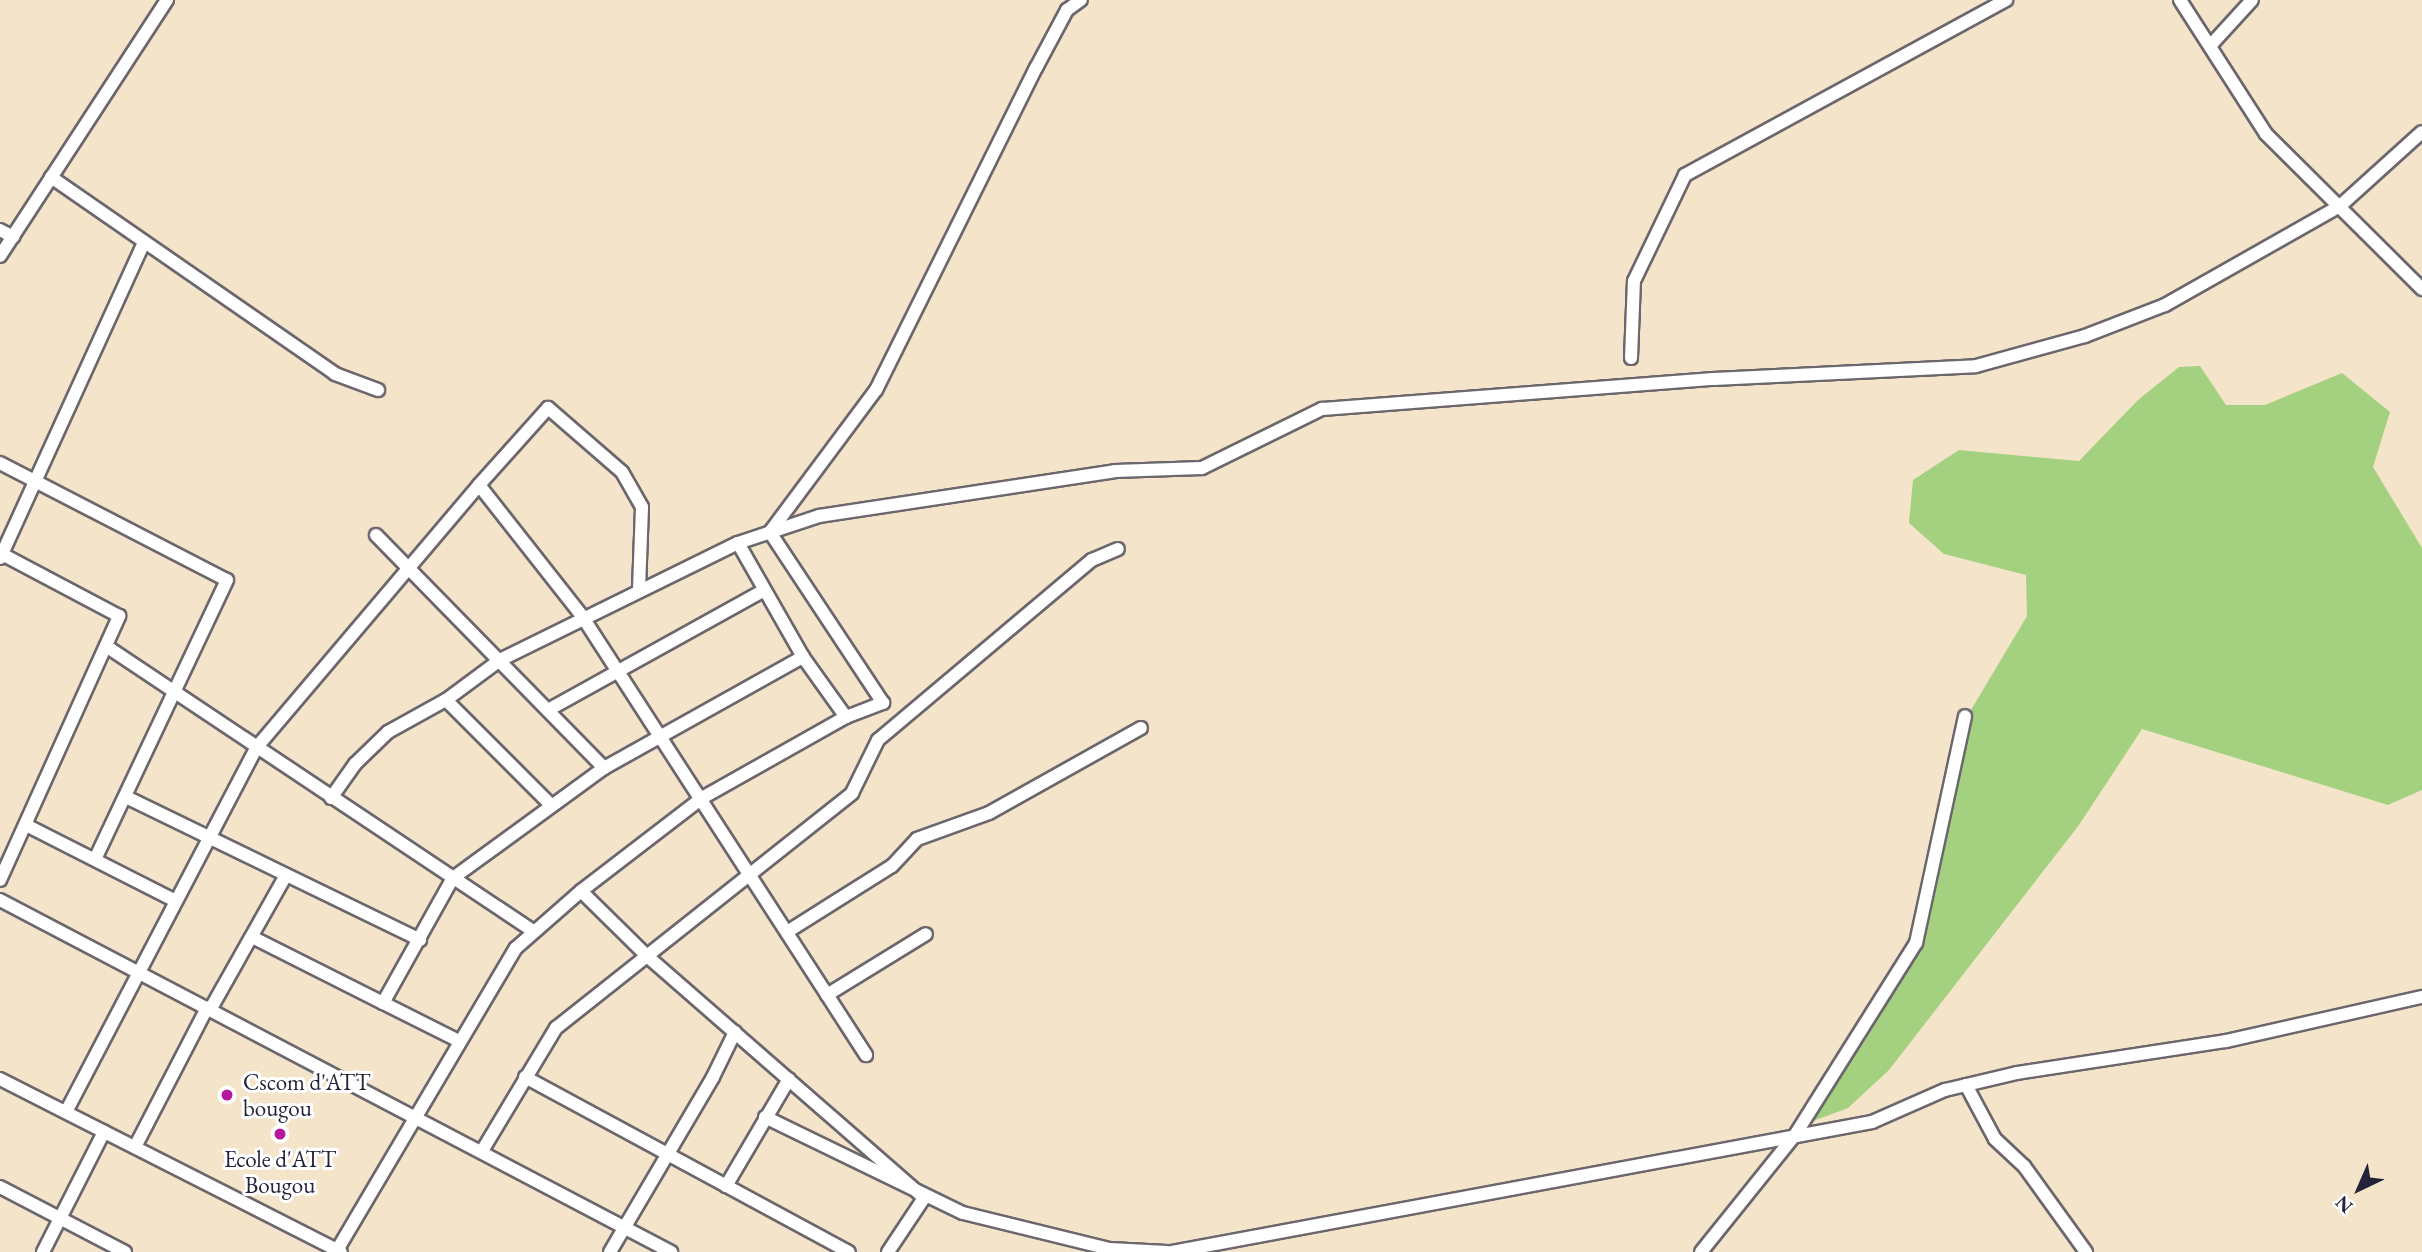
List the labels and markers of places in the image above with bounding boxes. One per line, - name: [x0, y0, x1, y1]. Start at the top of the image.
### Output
- place label: Cscom d'ATT bougou: [243, 1068, 370, 1122]
- marker: Cscom d'ATT bougou: [217, 1085, 237, 1105]
- marker: Ecole d'ATT Bougou: [272, 1126, 288, 1142]
- place label: Ecole d'ATT Bougou: [224, 1145, 336, 1199]

